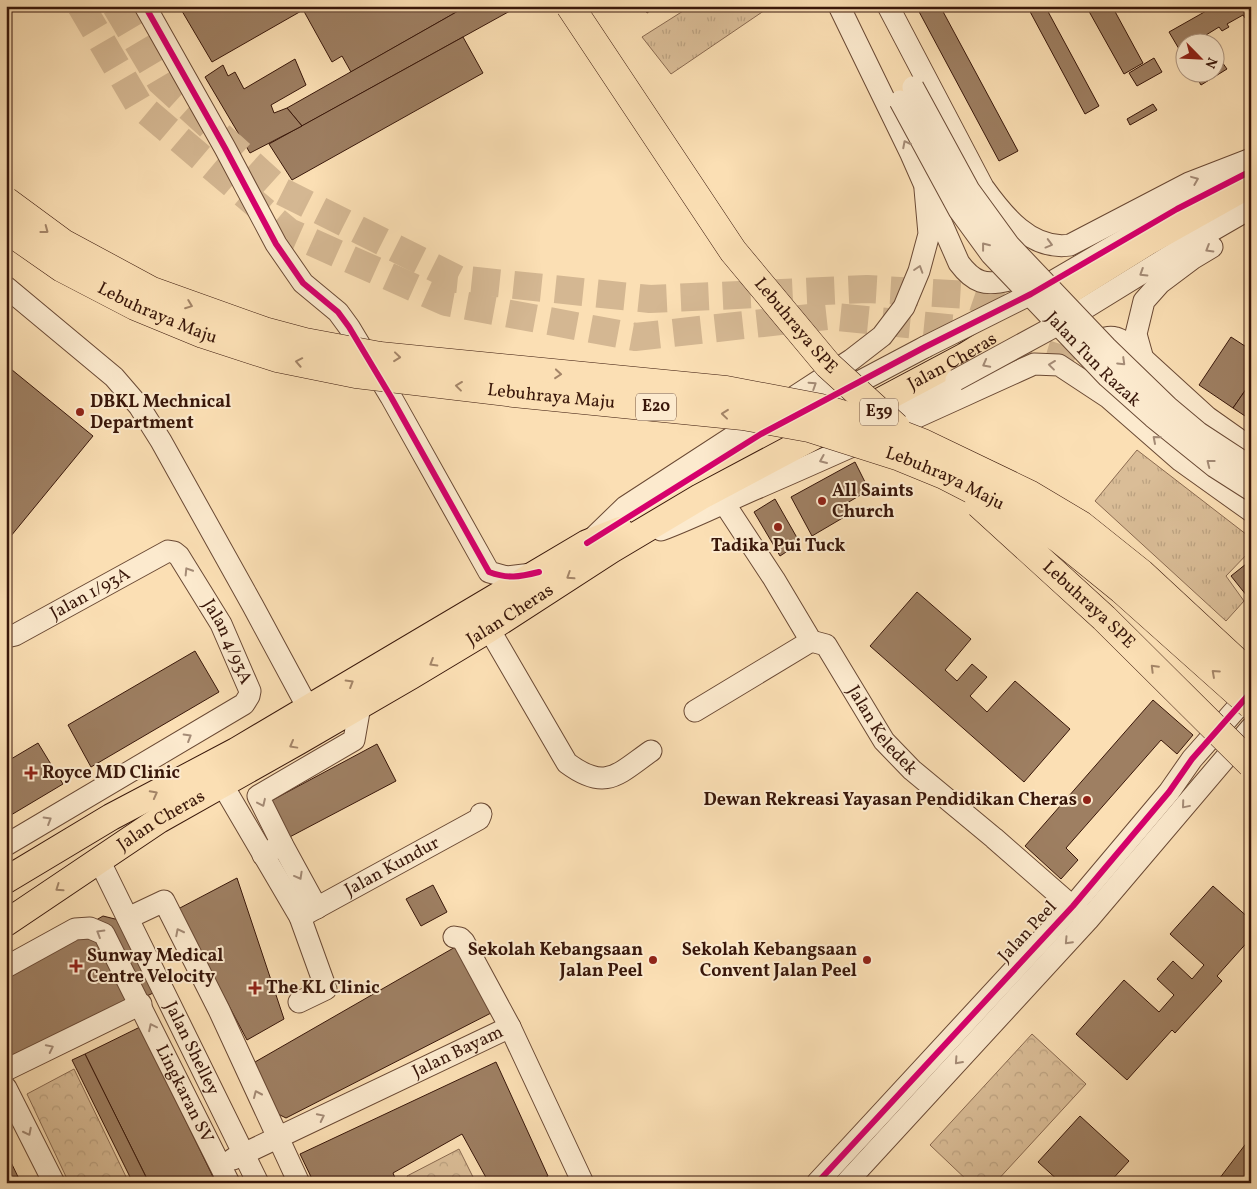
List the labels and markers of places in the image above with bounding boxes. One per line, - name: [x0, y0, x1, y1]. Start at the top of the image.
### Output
- place label: DBKL Mechnical Department: [90, 390, 231, 436]
- marker: DBKL Mechnical Department: [74, 406, 86, 418]
- place label: All Saints Church: [832, 479, 914, 525]
- marker: All Saints Church: [816, 495, 828, 507]
- marker: Tadika Pui Tuck: [772, 521, 784, 533]
- place label: Tadika Pui Tuck: [711, 534, 845, 559]
- place label: Royce MD Clinic: [42, 761, 180, 786]
- marker: Royce MD Clinic: [24, 766, 38, 780]
- place label: Dewan Rekreasi Yayasan Pendidikan Cheras: [704, 788, 1077, 813]
- marker: Dewan Rekreasi Yayasan Pendidikan Cheras: [1081, 794, 1093, 806]
- place label: Sekolah Kebangsaan Jalan Peel: [468, 938, 643, 984]
- place label: Sekolah Kebangsaan Convent Jalan Peel: [682, 938, 857, 984]
- place label: Sunway Medical Centre Velocity: [87, 944, 223, 990]
- marker: Sekolah Kebangsaan Jalan Peel: [647, 954, 659, 966]
- marker: Sekolah Kebangsaan Convent Jalan Peel: [861, 954, 873, 966]
- marker: Sunway Medical Centre Velocity: [69, 959, 83, 973]
- place label: The KL Clinic: [266, 976, 380, 1001]
- marker: The KL Clinic: [248, 981, 262, 995]

